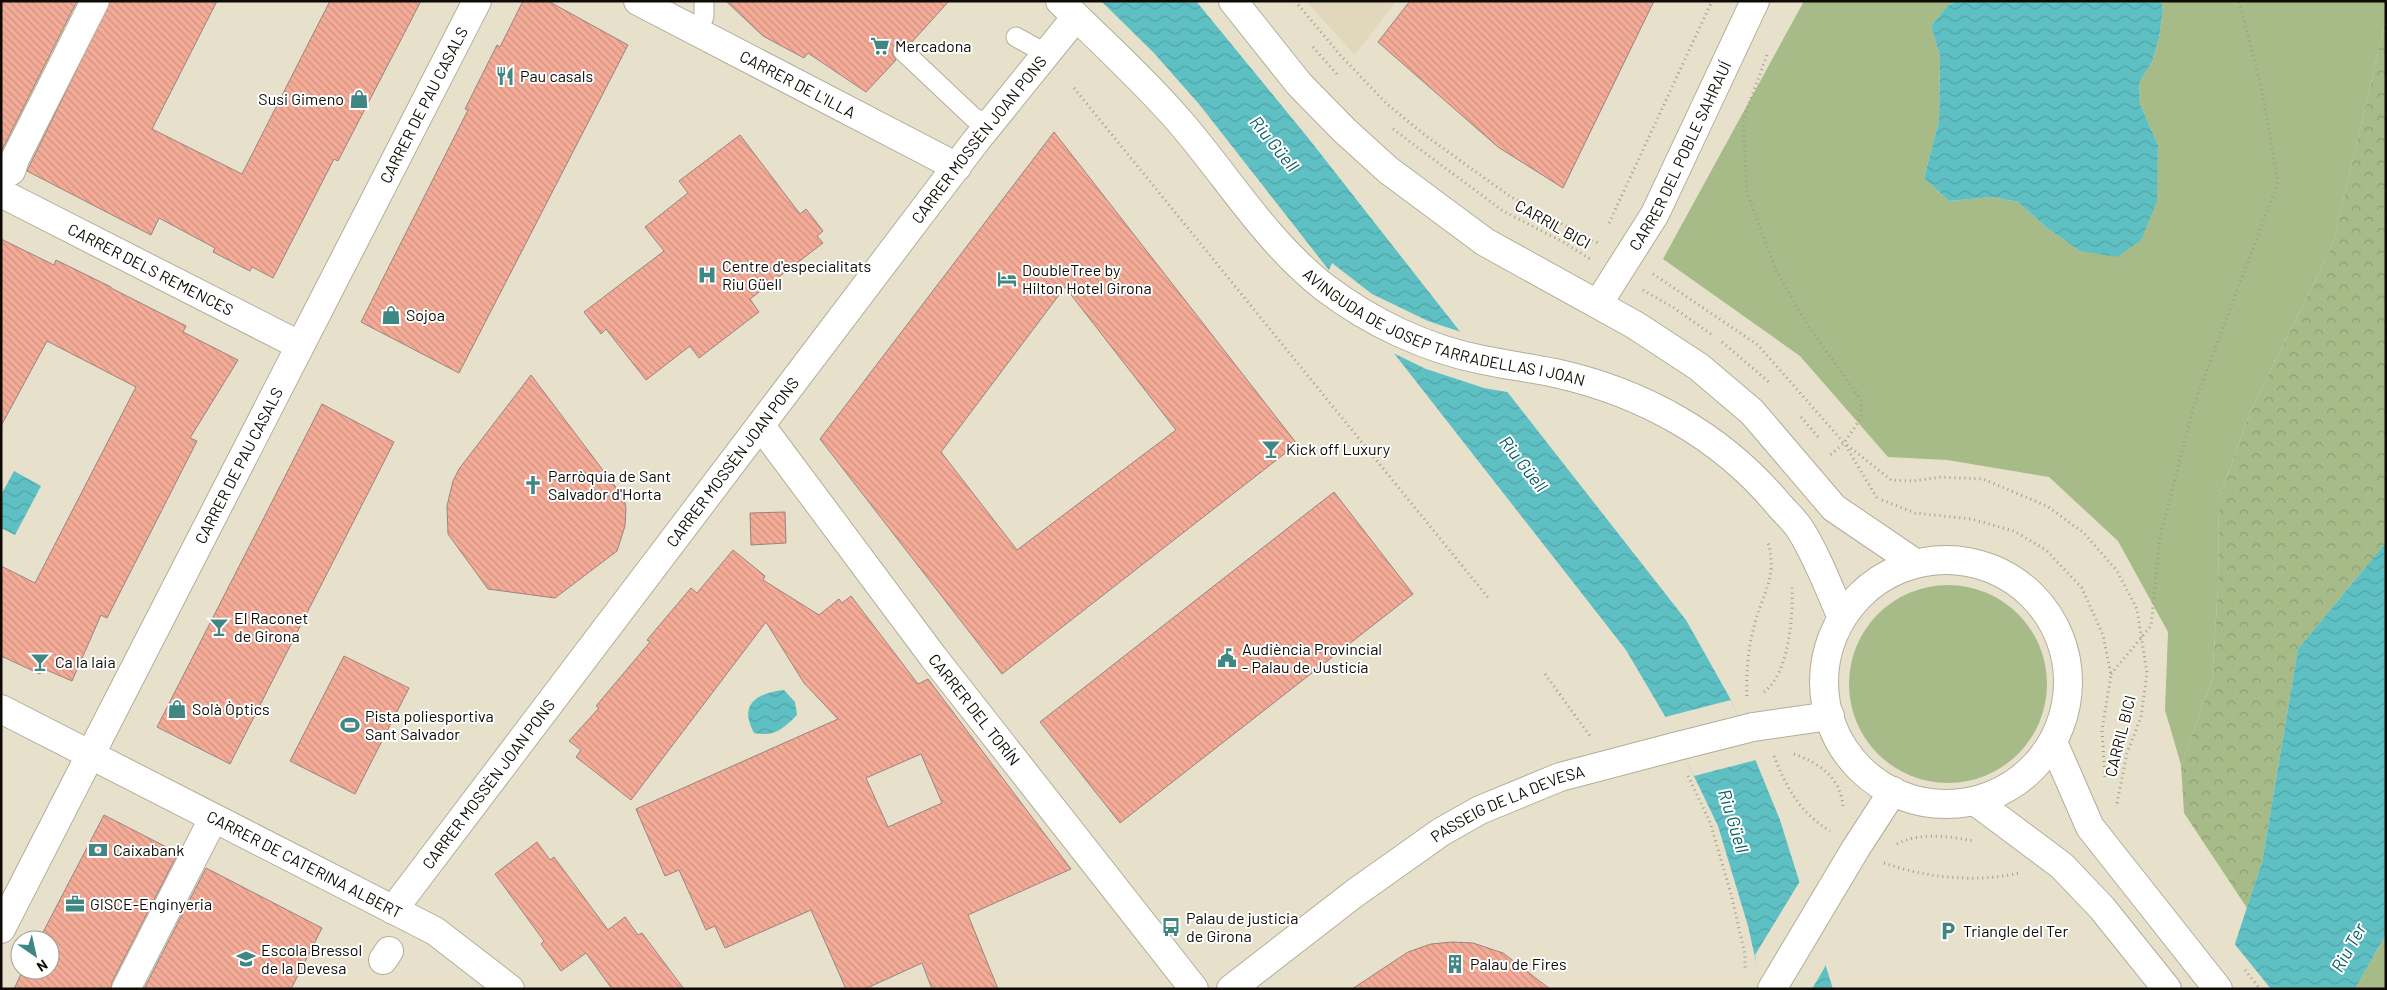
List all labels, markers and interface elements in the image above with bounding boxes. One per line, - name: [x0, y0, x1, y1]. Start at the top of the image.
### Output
- street label: CARRER DE PAU CASALS: [375, 23, 471, 186]
- supermarket icon: Mercadona: [869, 35, 891, 57]
- place label: Mercadona: [895, 36, 971, 55]
- street label: CARRER DE L'ILLA: [737, 46, 859, 122]
- street label: CARRER MOSSÈN JOAN PONS: [907, 51, 1050, 227]
- street label: CARRER DEL POBLE SAHRAUÍ: [1625, 58, 1735, 254]
- restaurant icon: Pau casals: [494, 65, 516, 87]
- place label: Pau casals: [520, 66, 593, 85]
- shop icon: Susi Gimeno: [348, 88, 370, 110]
- place label: Susi Gimeno: [258, 89, 344, 108]
- water label: Riu Güell: [1246, 111, 1304, 176]
- street label: CARRIL BICI: [1512, 195, 1594, 252]
- street label: CARRER DELS REMENCES: [65, 219, 237, 319]
- place label: Centre d'especialitats Riu Güell: [722, 256, 871, 293]
- place label: DoubleTree by Hilton Hotel Girona: [1022, 260, 1152, 297]
- hospital icon: Centre d'especialitats Riu Güell: [696, 264, 718, 286]
- street label: AVINGUDA DE JOSEP TARRADELLAS I JOAN: [1300, 264, 1587, 389]
- hotel icon: DoubleTree by Hilton Hotel Girona: [996, 268, 1018, 290]
- shop icon: Sojoa: [380, 304, 402, 326]
- place label: Sojoa: [406, 305, 445, 324]
- street label: CARRER MOSSÈN JOAN PONS: [662, 373, 802, 550]
- street label: CARRER DE PAU CASALS: [190, 384, 286, 547]
- water label: Riu Güell: [1495, 431, 1553, 496]
- bar icon: Kick off Luxury: [1260, 438, 1282, 460]
- place label: Kick off Luxury: [1286, 439, 1391, 458]
- place label: Parròquia de Sant Salvador d'Horta: [548, 466, 671, 503]
- church icon: Parròquia de Sant Salvador d'Horta: [522, 474, 544, 496]
- place label: El Raconet de Girona: [234, 608, 308, 645]
- bar icon: El Raconet de Girona: [208, 616, 230, 638]
- place label: Audiència Provincial - Palau de Justicía: [1242, 639, 1382, 676]
- public building icon: Audiència Provincial - Palau de Justicía: [1216, 647, 1238, 669]
- street label: CARRER DEL TORÍN: [925, 650, 1025, 769]
- bar icon: Ca la Iaia: [29, 651, 51, 673]
- place label: Ca la Iaia: [55, 652, 116, 671]
- street label: CARRIL BICI: [2100, 693, 2139, 779]
- street label: CARRER MOSSÈN JOAN PONS: [418, 695, 558, 872]
- shop icon: Solà Òptics: [166, 698, 188, 720]
- place label: Solà Òptics: [192, 699, 270, 718]
- place label: Pista poliesportiva Sant Salvador: [365, 706, 494, 743]
- sports icon: Pista poliesportiva Sant Salvador: [339, 714, 361, 736]
- street label: PASSEIG DE LA DEVESA: [1426, 761, 1587, 846]
- water label: Riu Güell: [1714, 786, 1754, 855]
- street label: CARRER DE CATERINA ALBERT: [204, 806, 406, 922]
- bank icon: Caixabank: [87, 839, 109, 861]
- place label: Caixabank: [113, 840, 184, 859]
- office icon: GISCE-Enginyeria: [64, 893, 86, 915]
- place label: GISCE-Enginyeria: [90, 894, 212, 913]
- place label: Palau de justicia de Girona: [1186, 908, 1298, 945]
- bus stop icon: Palau de justicia de Girona: [1160, 916, 1182, 938]
- water label: Riu Ter: [2326, 919, 2371, 976]
- parking icon: Triangle del Ter: [1937, 920, 1959, 942]
- place label: Triangle del Ter: [1963, 921, 2069, 940]
- north arrow: [10, 930, 60, 980]
- place label: Escola Bressol de la Devesa: [261, 940, 362, 977]
- school or university icon: Escola Bressol de la Devesa: [235, 948, 257, 970]
- building icon: Palau de Fires: [1444, 953, 1466, 975]
- place label: Palau de Fires: [1470, 954, 1567, 973]
- text: N: [34, 957, 51, 976]

